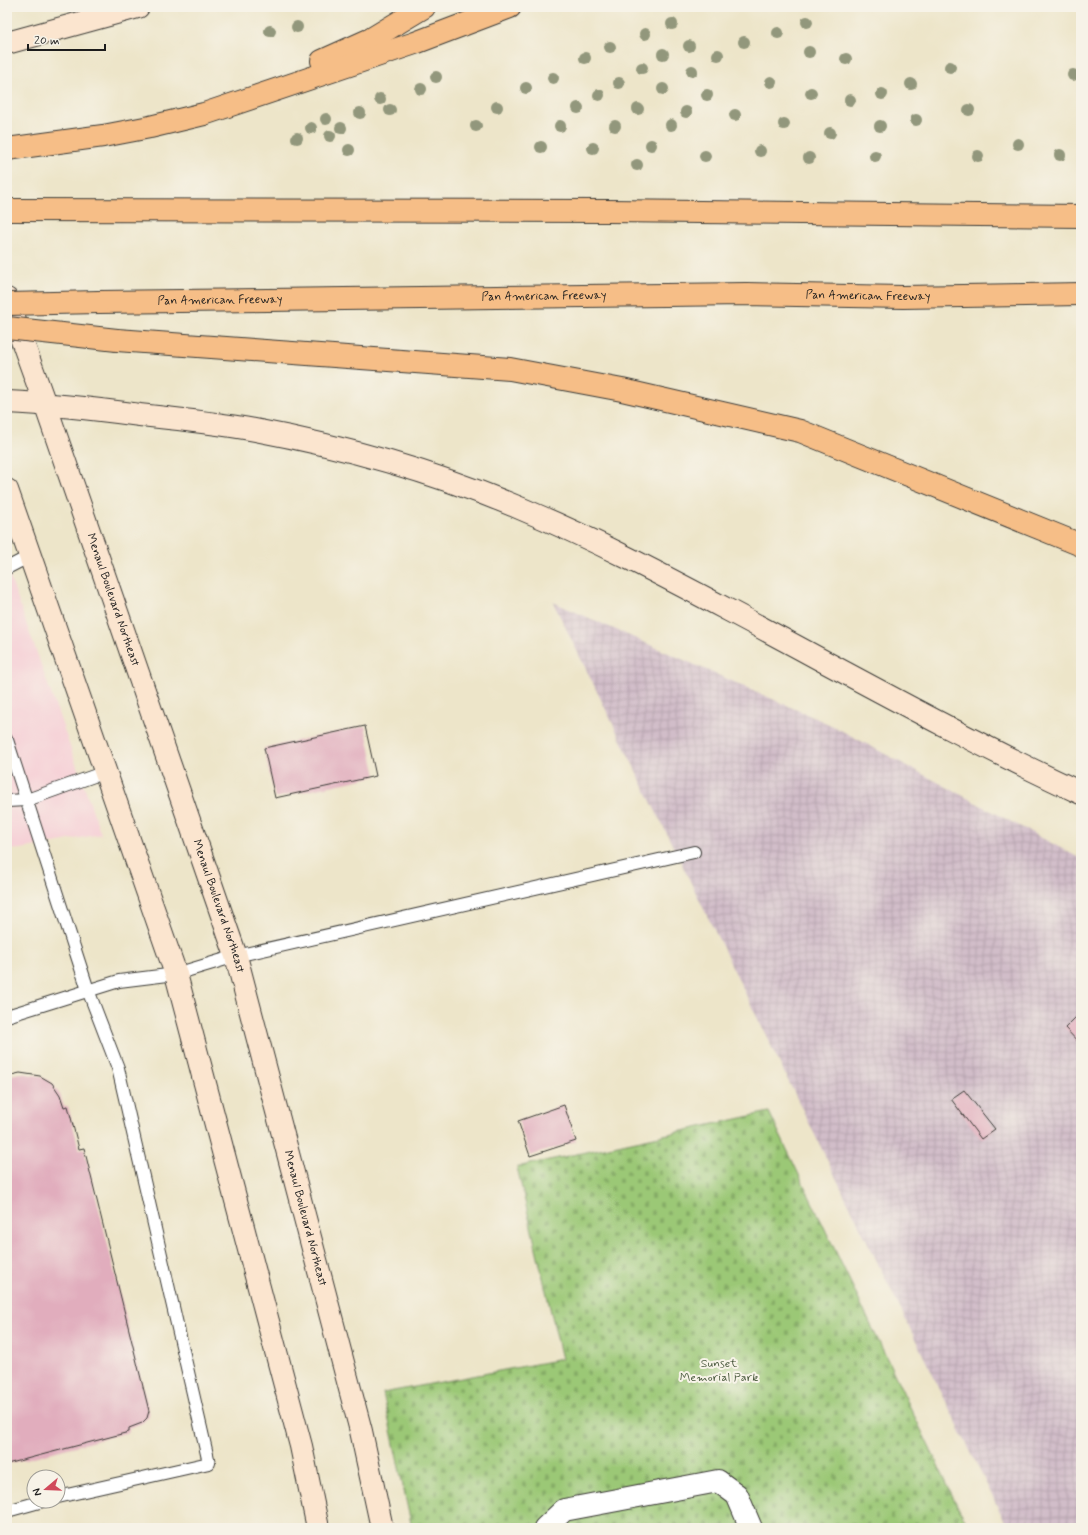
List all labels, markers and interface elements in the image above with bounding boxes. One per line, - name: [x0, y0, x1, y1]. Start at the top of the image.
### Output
- scale bar: [28, 26, 105, 52]
- text: 20 m: [34, 33, 60, 49]
- street label: Pan American Freeway: [805, 287, 931, 305]
- street label: Pan American Freeway: [481, 288, 607, 305]
- street label: Pan American Freeway: [157, 292, 283, 309]
- street label: Menaul Boulevard Northeast: [82, 531, 143, 669]
- street label: Menaul Boulevard Northeast: [188, 837, 248, 975]
- street label: Menaul Boulevard Northeast: [280, 1149, 331, 1289]
- park label: Sunset Memorial Park: [680, 1356, 758, 1386]
- north arrow: [26, 1469, 66, 1509]
- text: N: [30, 1486, 45, 1498]

